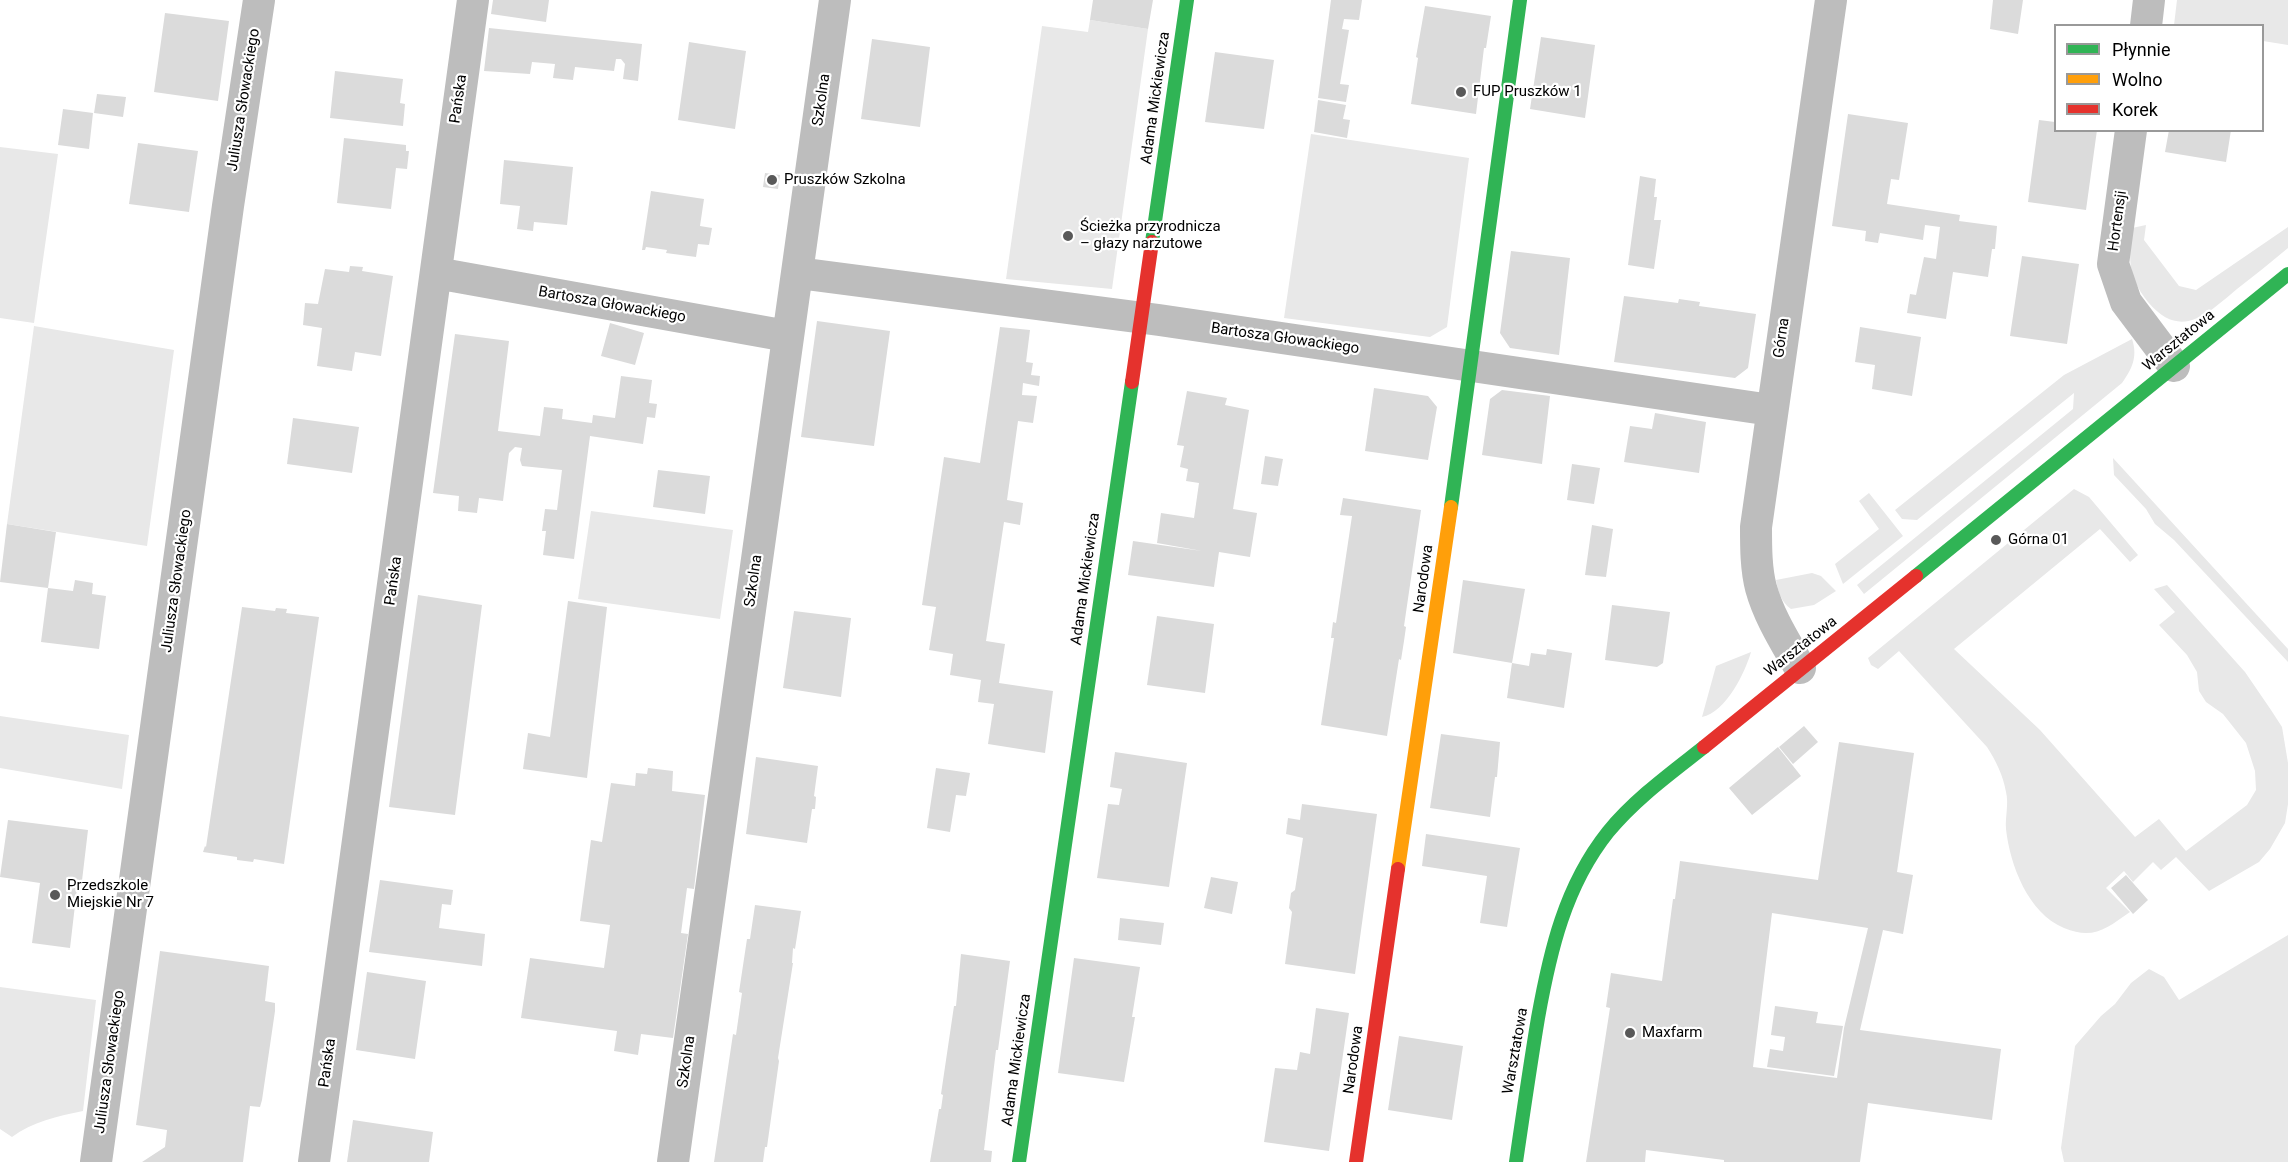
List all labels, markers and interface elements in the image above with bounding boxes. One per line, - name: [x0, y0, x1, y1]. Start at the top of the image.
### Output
- legend: [2054, 24, 2264, 132]
- street label: Juliusza Słowackiego: [224, 27, 264, 173]
- street label: Adama Mickiewicza: [1138, 31, 1174, 165]
- text: Płynnie: [2112, 39, 2171, 60]
- text: Wolno: [2112, 69, 2163, 90]
- street label: Pańska: [447, 73, 471, 125]
- street label: Szkolna: [809, 73, 835, 127]
- place label: FUP Pruszków 1: [1473, 83, 1582, 101]
- marker: FUP Pruszków 1: [1454, 85, 1468, 99]
- text: Korek: [2112, 99, 2158, 120]
- place label: Pruszków Szkolna: [784, 171, 906, 189]
- marker: Pruszków Szkolna: [765, 173, 779, 187]
- street label: Hortensji: [2105, 190, 2131, 252]
- place label: Ścieżka przyrodnicza – głazy narzutowe: [1080, 218, 1221, 253]
- marker: Ścieżka przyrodnicza – głazy narzutowe: [1061, 229, 1075, 243]
- street label: Bartosza Głowackiego: [537, 283, 687, 327]
- street label: Warsztatowa: [2139, 307, 2219, 375]
- street label: Górna: [1770, 317, 1794, 359]
- street label: Bartosza Głowackiego: [1210, 320, 1360, 358]
- street label: Juliusza Słowackiego: [158, 508, 196, 654]
- street label: Adama Mickiewicza: [1068, 512, 1104, 646]
- place label: Górna 01: [2008, 531, 2069, 549]
- marker: Górna 01: [1989, 533, 2003, 547]
- street label: Narodowa: [1410, 544, 1438, 614]
- street label: Szkolna: [741, 554, 767, 608]
- street label: Pańska: [382, 555, 406, 607]
- street label: Warsztatowa: [1761, 613, 1841, 681]
- place label: Przedszkole Miejskie Nr 7: [67, 877, 154, 912]
- marker: Przedszkole Miejskie Nr 7: [48, 888, 62, 902]
- street label: Juliusza Słowackiego: [91, 989, 129, 1135]
- street label: Adama Mickiewicza: [999, 993, 1035, 1127]
- street label: Warsztatowa: [1500, 1006, 1532, 1096]
- place label: Maxfarm: [1642, 1024, 1702, 1042]
- street label: Narodowa: [1340, 1025, 1368, 1095]
- marker: Maxfarm: [1623, 1026, 1637, 1040]
- street label: Szkolna: [674, 1035, 700, 1089]
- street label: Pańska: [316, 1037, 340, 1089]

